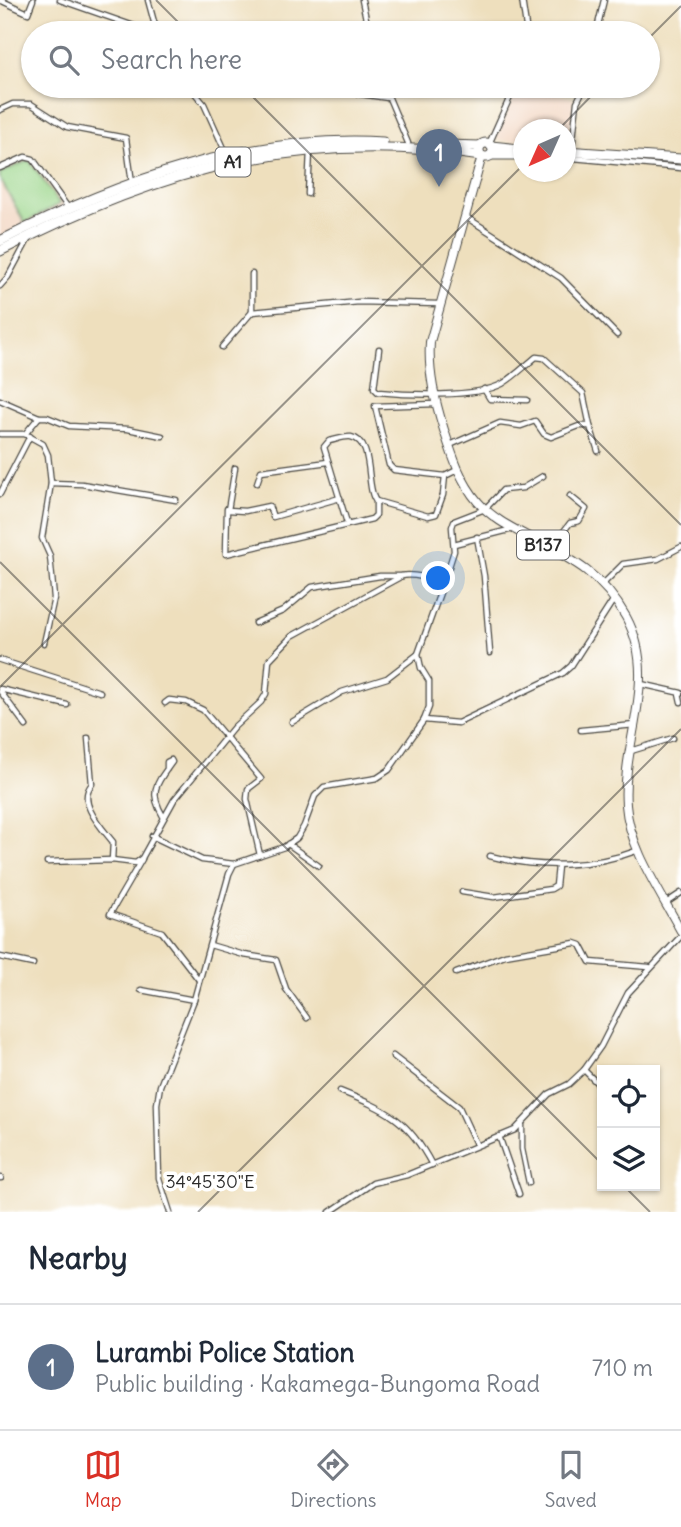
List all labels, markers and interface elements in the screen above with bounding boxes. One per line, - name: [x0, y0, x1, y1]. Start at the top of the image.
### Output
- search box: [21, 21, 660, 98]
- icon: search: [45, 41, 83, 79]
- text: Search here: [101, 43, 242, 76]
- north arrow: [513, 119, 576, 182]
- pin: 1: [416, 129, 462, 187]
- road number: A1: [216, 148, 250, 176]
- road number: B137: [517, 530, 569, 560]
- your location: [421, 561, 455, 595]
- map controls: [597, 1065, 660, 1191]
- button: locate: [597, 1065, 660, 1128]
- button: layers: [597, 1128, 660, 1191]
- text: 34°45'30"E: [165, 1170, 255, 1193]
- text: Nearby: [28, 1239, 128, 1277]
- text: Lurambi Police Station: [95, 1336, 355, 1369]
- text: 1: [46, 1353, 56, 1382]
- text: 710 m: [592, 1353, 653, 1382]
- text: Public building · Kakamega-Bungoma Road: [95, 1369, 540, 1398]
- tab: Map: [84, 1446, 122, 1512]
- tab: Directions: [291, 1446, 376, 1512]
- tab: Saved: [545, 1446, 597, 1512]

